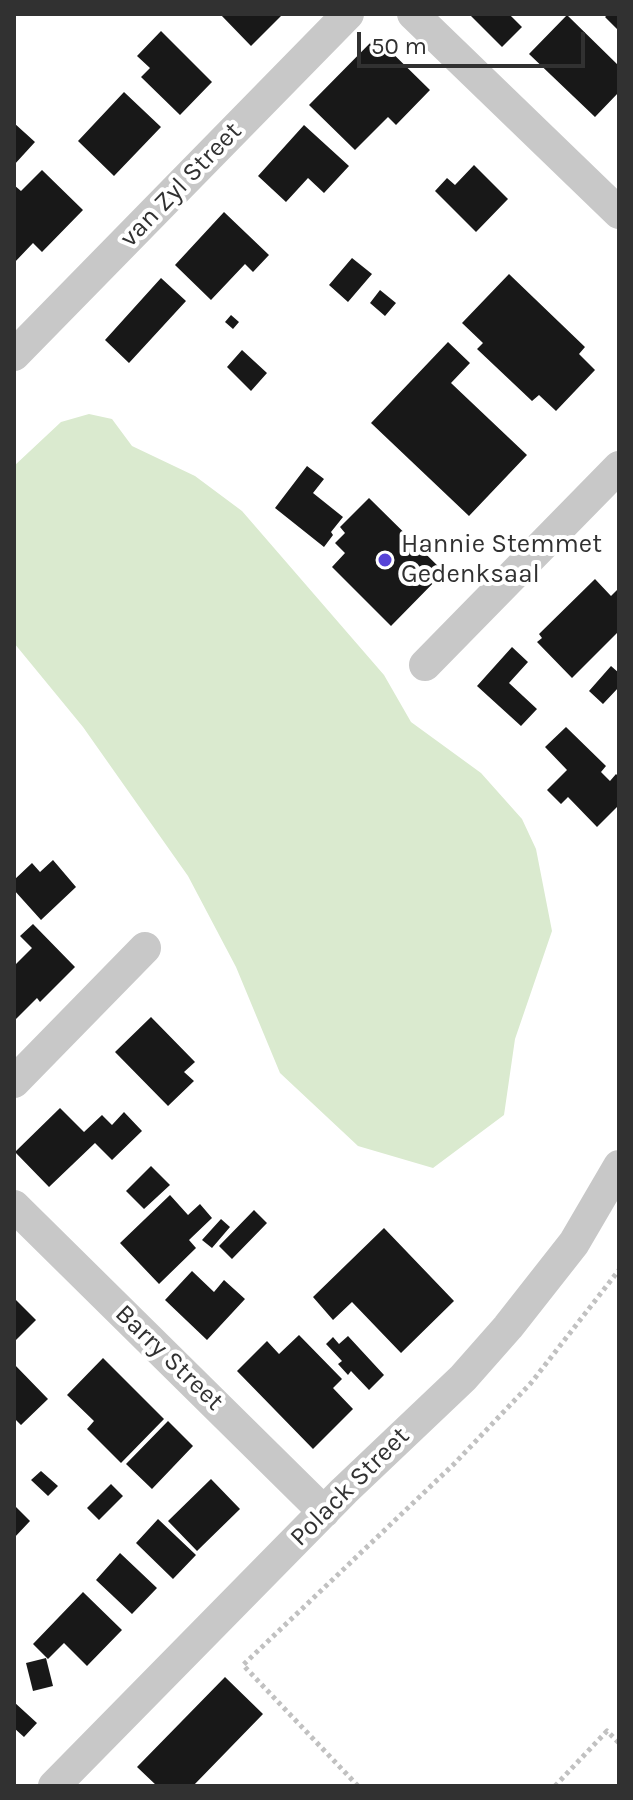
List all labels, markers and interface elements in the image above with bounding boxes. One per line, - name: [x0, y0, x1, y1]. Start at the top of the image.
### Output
- scale bar: [361, 16, 589, 66]
- text: 50 m: [371, 32, 427, 60]
- street label: van Zyl Street: [114, 116, 248, 254]
- place label: Hannie Stemmet Gedenksaal: [401, 529, 602, 590]
- marker: Hannie Stemmet Gedenksaal: [376, 551, 394, 569]
- street label: Barry Street: [108, 1299, 230, 1417]
- street label: Polack Street: [284, 1421, 416, 1553]

